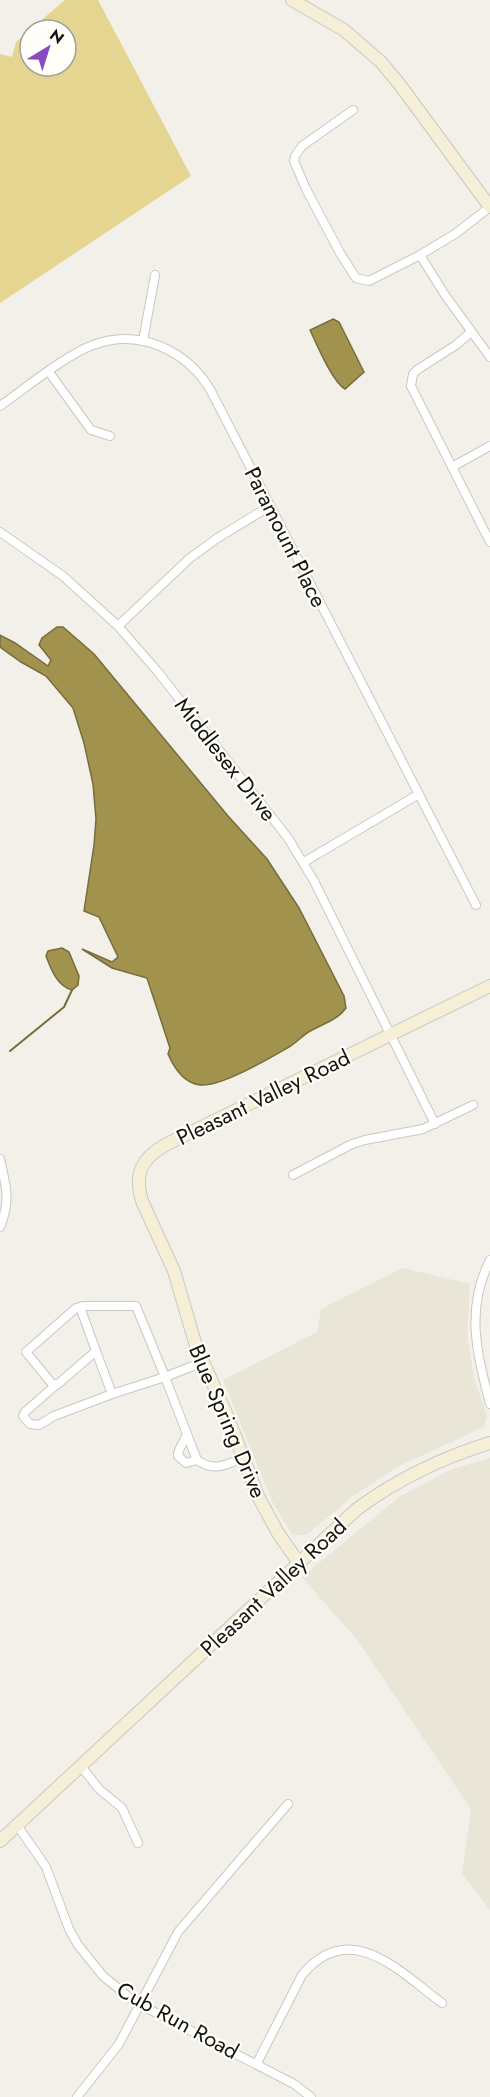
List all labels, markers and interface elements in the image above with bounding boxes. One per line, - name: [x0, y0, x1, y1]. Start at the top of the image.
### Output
- north arrow: [18, 18, 78, 78]
- text: N: [45, 24, 69, 50]
- street label: Paramount Place: [237, 461, 335, 613]
- street label: Middlesex Drive: [167, 690, 285, 828]
- street label: Pleasant Valley Road: [171, 1041, 355, 1153]
- street label: Blue Spring Drive: [181, 1339, 275, 1503]
- street label: Pleasant Valley Road: [193, 1511, 353, 1663]
- street label: Cub Run Road: [111, 1973, 245, 2067]

